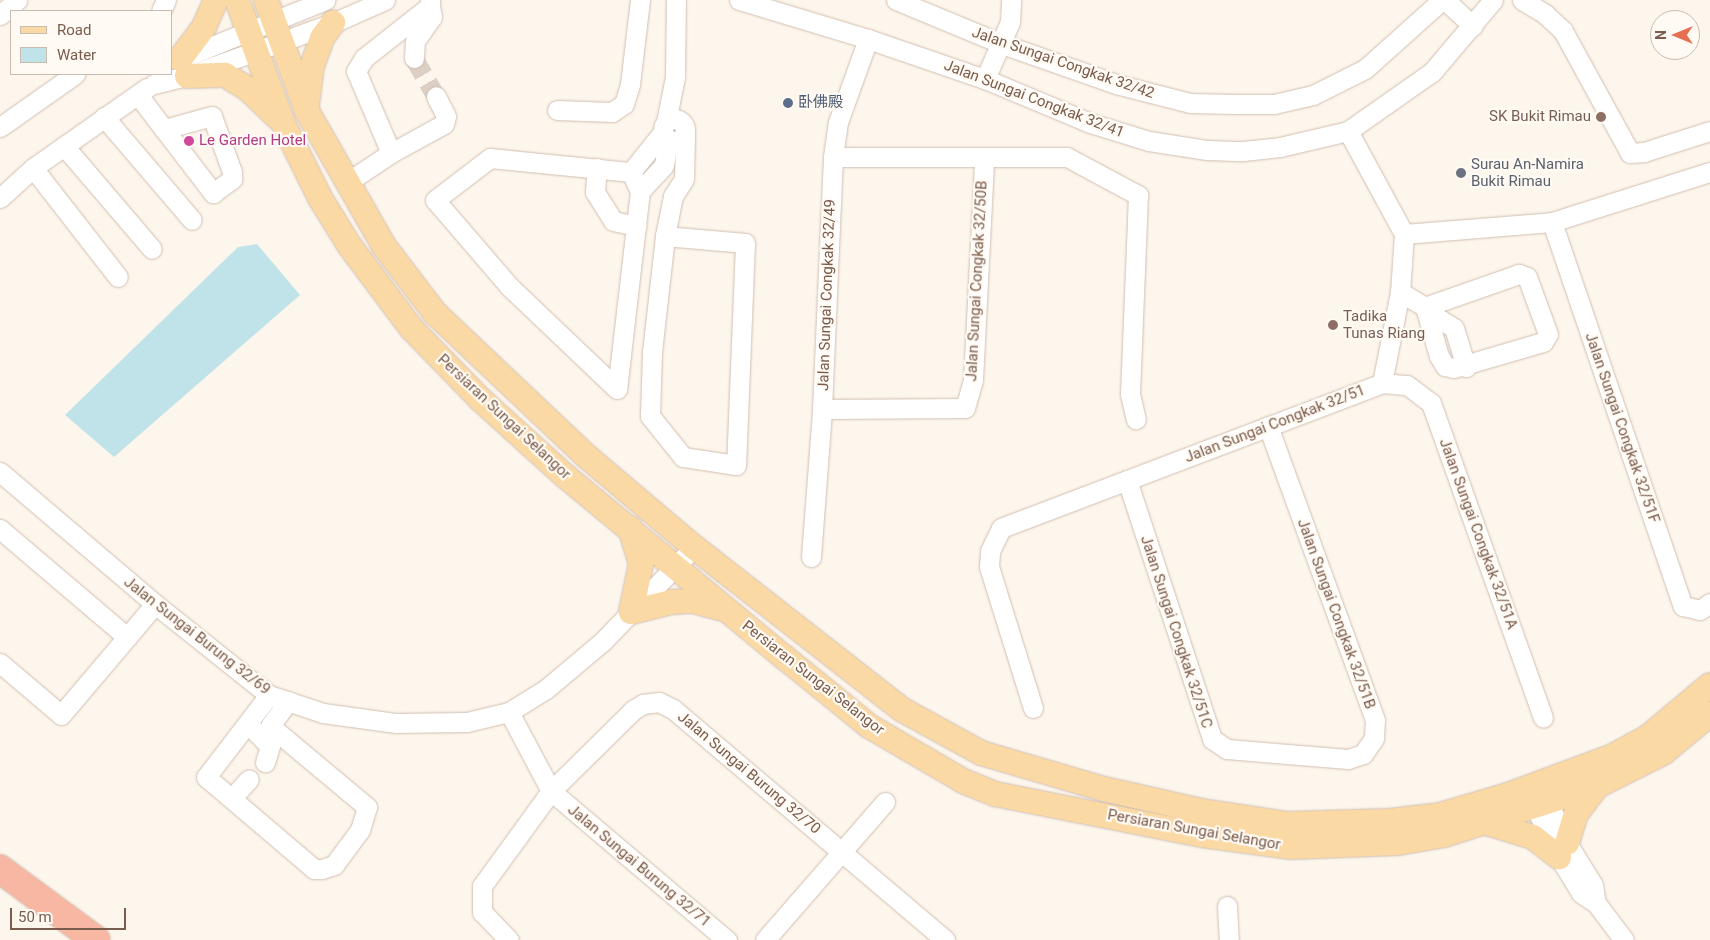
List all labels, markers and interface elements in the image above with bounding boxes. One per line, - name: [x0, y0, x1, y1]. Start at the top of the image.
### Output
- legend: [10, 10, 172, 75]
- north arrow: [1650, 10, 1700, 60]
- text: Road: [57, 21, 91, 39]
- street label: Jalan Sungai Congkak 32/42: [969, 23, 1157, 103]
- text: N: [1653, 30, 1669, 40]
- text: Water: [57, 46, 96, 64]
- street label: Jalan Sungai Congkak 32/41: [941, 56, 1127, 142]
- place label: 卧佛殿: [798, 94, 843, 112]
- marker: 卧佛殿: [782, 97, 794, 109]
- place label: SK Bukit Rimau: [1489, 108, 1591, 126]
- marker: SK Bukit Rimau: [1595, 111, 1607, 123]
- place label: Le Garden Hotel: [199, 132, 306, 150]
- marker: Le Garden Hotel: [183, 135, 195, 147]
- place label: Surau An-Namira Bukit Rimau: [1471, 155, 1584, 190]
- marker: Surau An-Namira Bukit Rimau: [1455, 167, 1467, 179]
- street label: Jalan Sungai Congkak 32/50B: [963, 180, 991, 382]
- street label: Jalan Sungai Congkak 32/49: [815, 199, 839, 391]
- place label: Tadika Tunas Riang: [1343, 307, 1425, 342]
- marker: Tadika Tunas Riang: [1327, 319, 1339, 331]
- street label: Jalan Sungai Congkak 32/51F: [1581, 331, 1663, 525]
- street label: Persiaran Sungai Selangor: [434, 351, 574, 483]
- street label: Jalan Sungai Congkak 32/51: [1182, 381, 1368, 467]
- street label: Jalan Sungai Congkak 32/51A: [1435, 436, 1521, 632]
- street label: Jalan Sungai Congkak 32/51B: [1293, 516, 1379, 712]
- street label: Jalan Sungai Congkak 32/51C: [1136, 533, 1216, 731]
- street label: Jalan Sungai Burung 32/69: [120, 573, 274, 699]
- street label: Persiaran Sungai Selangor: [738, 617, 888, 739]
- street label: Jalan Sungai Burung 32/70: [674, 708, 824, 838]
- street label: Jalan Sungai Burung 32/71: [564, 801, 714, 931]
- street label: Persiaran Sungai Selangor: [1106, 806, 1282, 854]
- scale bar: [12, 898, 129, 930]
- text: 50 m: [18, 908, 52, 926]

